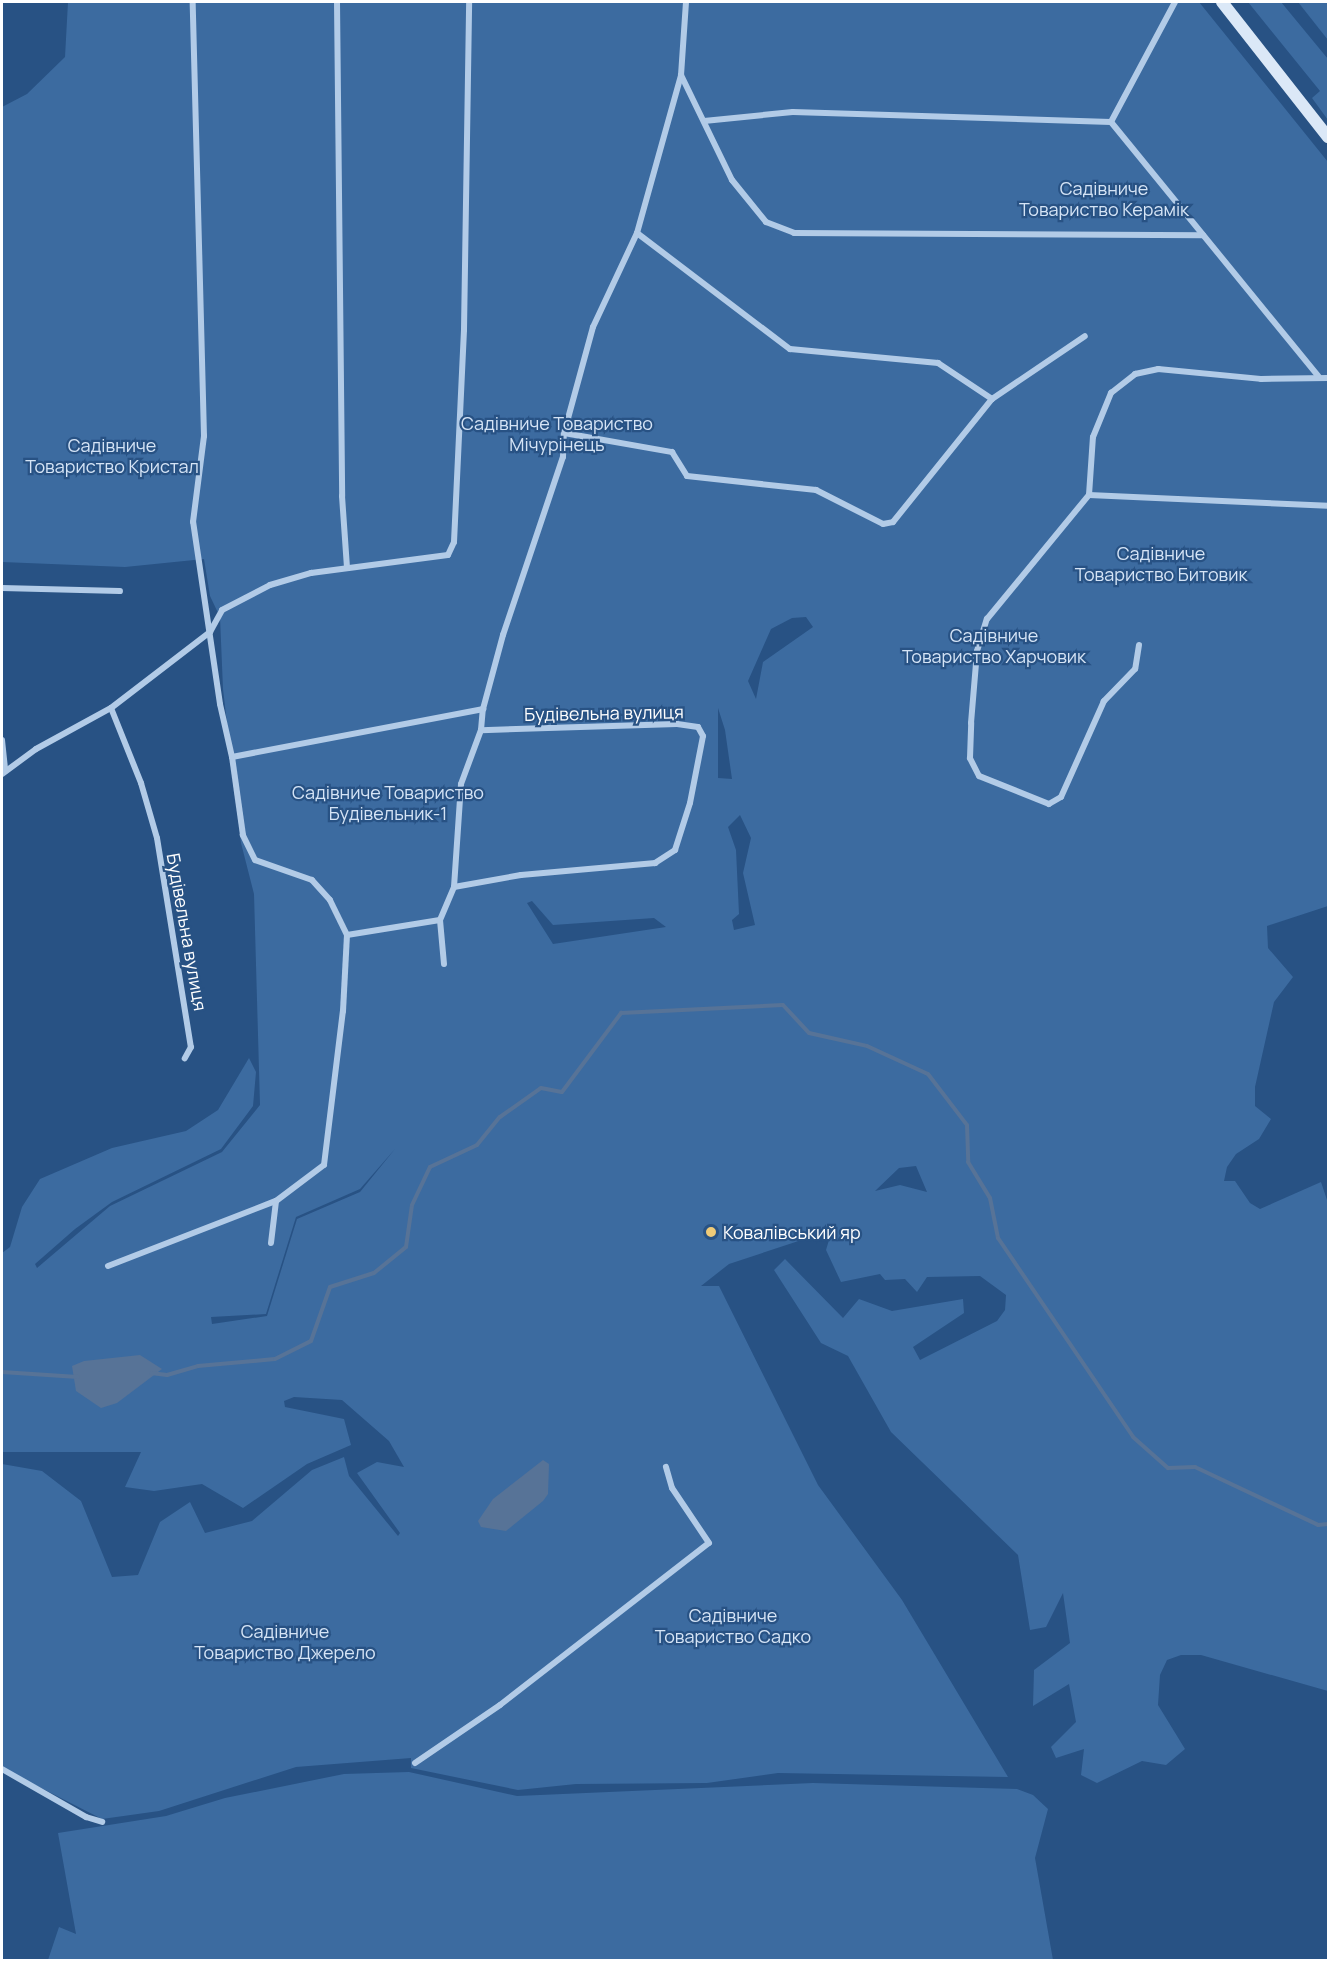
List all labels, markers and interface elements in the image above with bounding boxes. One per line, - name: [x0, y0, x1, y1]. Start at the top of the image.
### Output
- park label: Садівниче Товариство Керамік: [1019, 178, 1189, 220]
- park label: Садівниче Товариство Мічурінець: [461, 413, 653, 456]
- park label: Садівниче Товариство Кристал: [25, 435, 199, 478]
- park label: Садівниче Товариство Битовик: [1075, 543, 1247, 586]
- park label: Садівниче Товариство Харчовик: [902, 625, 1086, 668]
- street label: Будівельна вулиця: [524, 701, 684, 725]
- park label: Садівниче Товариство Будівельник-1: [292, 782, 484, 824]
- street label: Будівельна вулиця: [163, 852, 211, 1012]
- place label: Ковалівський яр: [723, 1221, 861, 1243]
- marker: Ковалівський яр: [704, 1225, 718, 1239]
- park label: Садівниче Товариство Садко: [655, 1605, 811, 1648]
- park label: Садівниче Товариство Джерело: [194, 1621, 376, 1664]

